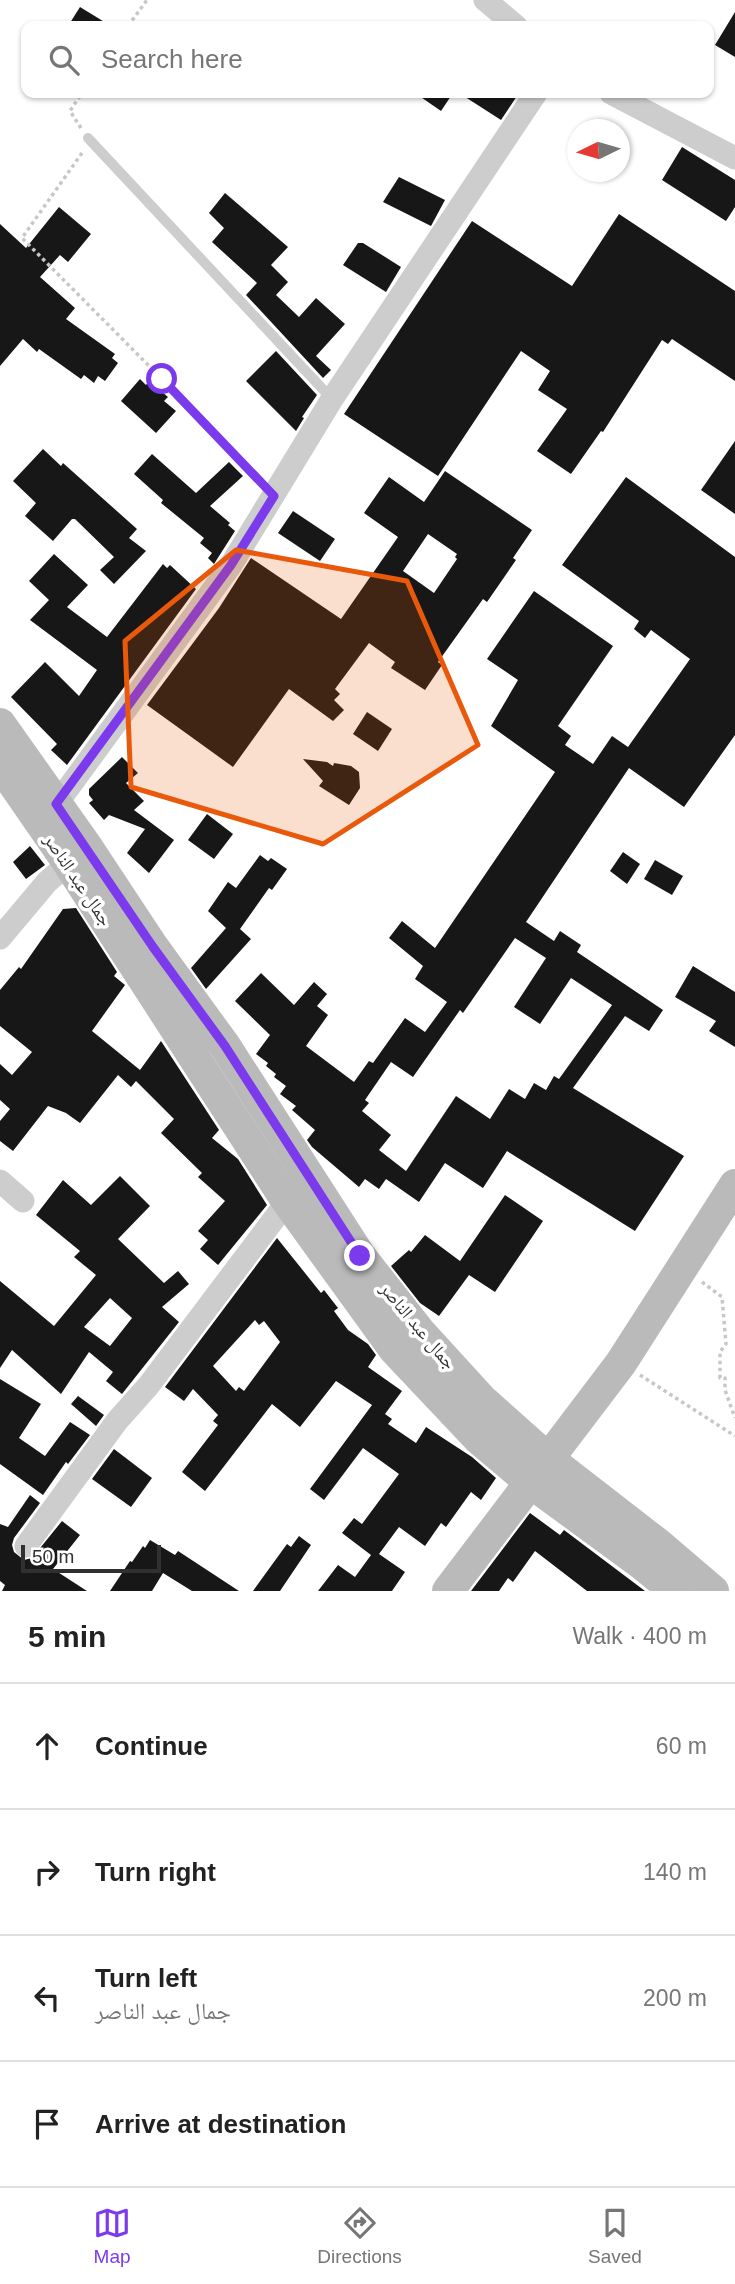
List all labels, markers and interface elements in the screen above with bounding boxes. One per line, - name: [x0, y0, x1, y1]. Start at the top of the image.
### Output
- search box: [21, 21, 714, 98]
- icon: search: [45, 41, 83, 79]
- text: Search here: [101, 44, 243, 74]
- north arrow: [567, 119, 630, 182]
- route start: [146, 363, 177, 394]
- street label: جمال عبد الناصر: [39, 829, 116, 930]
- route end: [344, 1240, 375, 1271]
- street label: جمال عبد الناصر: [375, 1278, 460, 1374]
- scale bar: [21, 1542, 161, 1574]
- text: 50 m: [32, 1546, 74, 1567]
- text: 5 min: [28, 1620, 106, 1653]
- text: Walk · 400 m: [572, 1623, 707, 1649]
- icon: ahead: [28, 1727, 66, 1765]
- text: Continue: [95, 1731, 208, 1761]
- text: 60 m: [656, 1733, 707, 1759]
- icon: right: [28, 1853, 66, 1891]
- text: Turn right: [95, 1857, 216, 1887]
- text: 140 m: [643, 1859, 707, 1885]
- text: Turn left: [95, 1963, 197, 1993]
- icon: left: [28, 1979, 66, 2017]
- text: 200 m: [643, 1985, 707, 2011]
- text: جمال عبد الناصر: [95, 1998, 231, 2024]
- icon: arrive: [28, 2105, 66, 2143]
- text: Arrive at destination: [95, 2109, 346, 2139]
- tab: Map: [93, 2204, 131, 2268]
- tab: Directions: [317, 2204, 402, 2268]
- tab: Saved: [588, 2204, 642, 2268]

